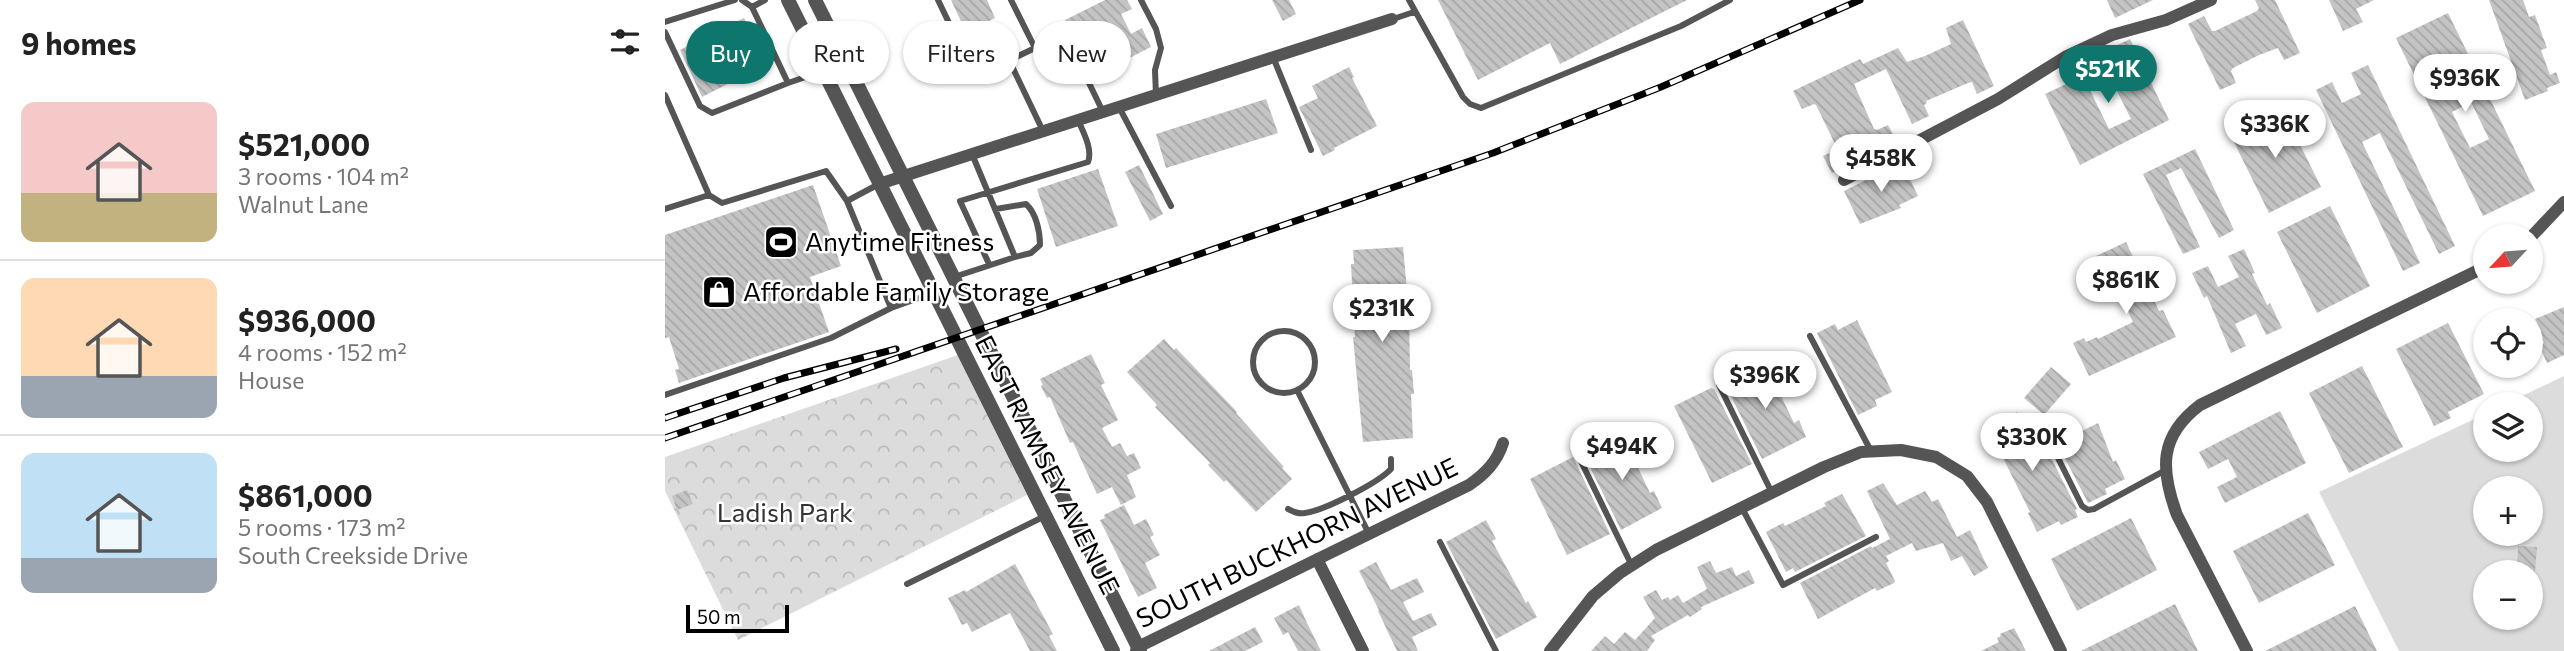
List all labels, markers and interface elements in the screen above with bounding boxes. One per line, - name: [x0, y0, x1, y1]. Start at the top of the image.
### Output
- chip: Buy: [686, 21, 775, 84]
- chip: Rent: [789, 21, 889, 84]
- chip: Filters: [903, 21, 1019, 84]
- chip: New: [1033, 21, 1131, 84]
- icon: filters: [606, 23, 644, 61]
- text: 9 homes: [21, 24, 136, 61]
- pin: $521K: [2059, 46, 2157, 105]
- text: $521K: [2075, 54, 2141, 82]
- pin: $936K: [2416, 54, 2514, 114]
- text: $936K: [2430, 63, 2500, 91]
- pin: $336K: [2226, 100, 2324, 160]
- text: $336K: [2240, 109, 2310, 137]
- text: $521,000: [238, 125, 370, 162]
- icon: home: [77, 130, 161, 214]
- pin: $458K: [1832, 134, 1930, 194]
- text: $458K: [1845, 143, 1917, 171]
- text: 3 rooms · 104 m²: [238, 162, 409, 190]
- text: Walnut Lane: [238, 190, 368, 218]
- sports icon: Anytime Fitness: [762, 223, 800, 261]
- north arrow: [2473, 224, 2543, 294]
- map controls: [2473, 224, 2543, 630]
- place label: Anytime Fitness: [805, 225, 994, 256]
- pin: $861K: [2077, 256, 2175, 316]
- text: $861K: [2092, 265, 2160, 293]
- shop icon: Affordable Family Storage: [700, 273, 738, 311]
- place label: Affordable Family Storage: [743, 275, 1049, 306]
- pin: $231K: [1333, 284, 1431, 344]
- text: $231K: [1349, 293, 1415, 321]
- text: $936,000: [238, 301, 376, 338]
- icon: home: [77, 306, 161, 390]
- button: locate: [2473, 308, 2543, 378]
- street label: EAST RAMSEY AVENUE: [970, 330, 1127, 599]
- text: 4 rooms · 152 m²: [238, 338, 407, 366]
- pin: $396K: [1716, 352, 1814, 411]
- text: $396K: [1729, 360, 1801, 388]
- text: House: [238, 366, 304, 394]
- button: layers: [2473, 392, 2543, 462]
- pin: $330K: [1983, 414, 2081, 473]
- pin: $494K: [1573, 422, 1671, 482]
- text: $330K: [1996, 422, 2068, 450]
- text: $494K: [1586, 431, 1658, 459]
- street label: SOUTH BUCKHORN AVENUE: [1131, 450, 1462, 633]
- text: $861,000: [238, 476, 373, 513]
- button: +: [2473, 476, 2543, 546]
- icon: home: [77, 481, 161, 565]
- park label: Ladish Park: [717, 496, 853, 527]
- text: 5 rooms · 173 m²: [238, 513, 405, 541]
- text: South Creekside Drive: [238, 541, 468, 569]
- button: −: [2473, 560, 2543, 630]
- scale bar: [686, 602, 789, 634]
- text: 50 m: [697, 605, 741, 628]

